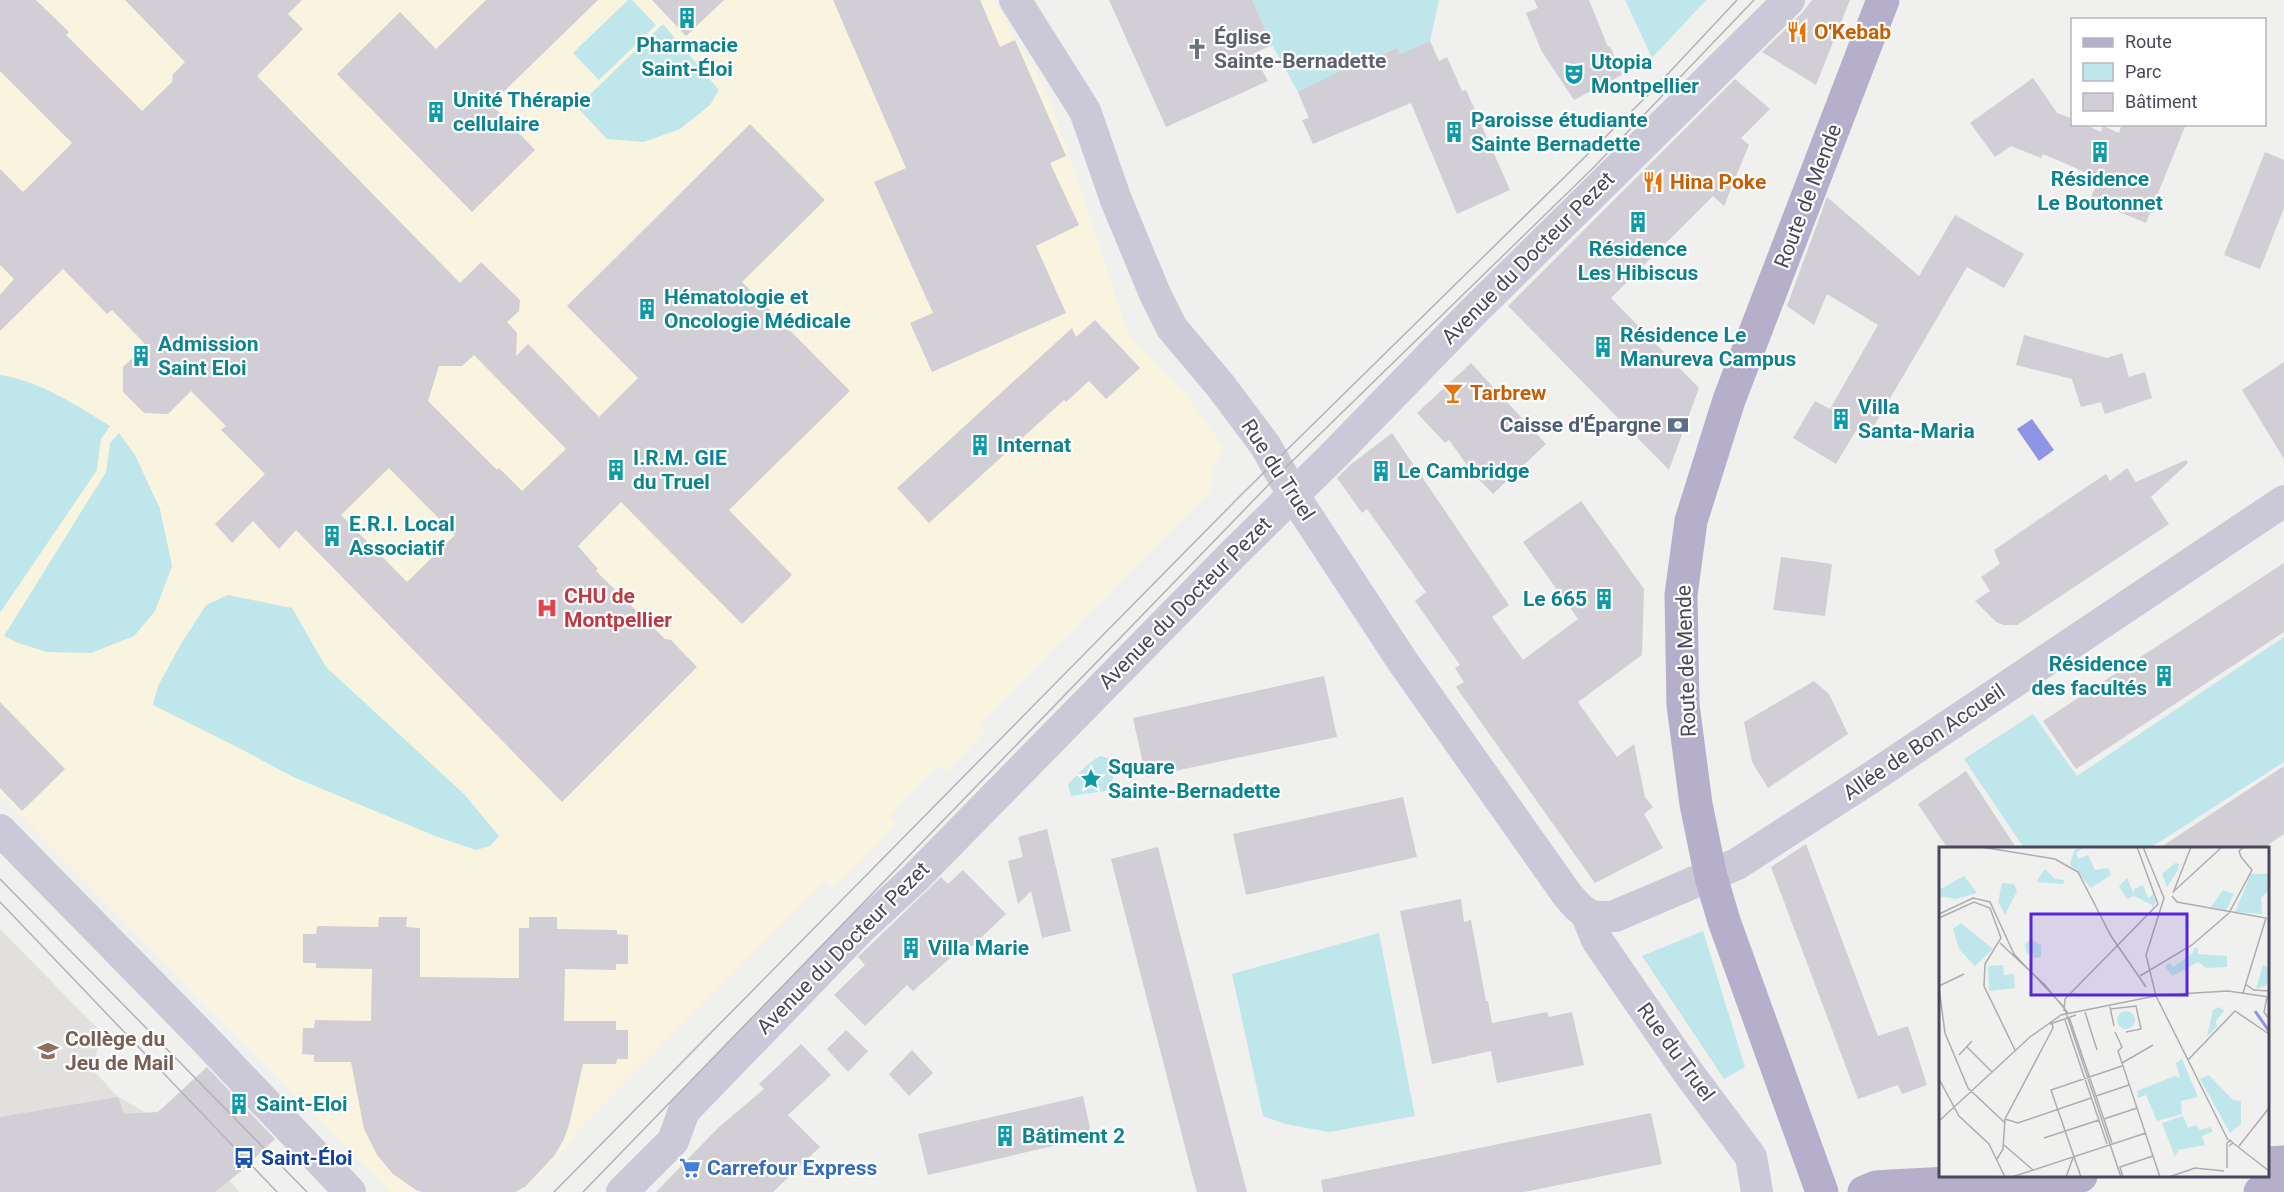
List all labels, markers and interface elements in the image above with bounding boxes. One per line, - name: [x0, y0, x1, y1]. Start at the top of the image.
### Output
- building icon: Pharmacie Saint-Éloi: [675, 6, 699, 30]
- legend: [2071, 18, 2266, 126]
- restaurant icon: O'Kebab: [1785, 20, 1809, 44]
- place label: O'Kebab: [1814, 20, 1891, 44]
- place label: Église Sainte-Bernadette: [1214, 25, 1386, 73]
- text: Route: [2125, 31, 2172, 52]
- place label: Pharmacie Saint-Éloi: [636, 33, 738, 81]
- church icon: Église Sainte-Bernadette: [1185, 37, 1209, 61]
- place label: Utopia Montpellier: [1591, 50, 1699, 98]
- text: Parc: [2125, 61, 2161, 82]
- theatre icon: Utopia Montpellier: [1562, 62, 1586, 86]
- place label: Unité Thérapie cellulaire: [453, 88, 591, 136]
- text: Bâtiment: [2125, 91, 2198, 112]
- building icon: Unité Thérapie cellulaire: [424, 100, 448, 124]
- place label: Paroisse étudiante Sainte Bernadette: [1471, 108, 1648, 156]
- building icon: Paroisse étudiante Sainte Bernadette: [1442, 120, 1466, 144]
- street label: Route de Mende: [1770, 121, 1846, 271]
- building icon: Résidence Le Boutonnet: [2088, 140, 2112, 164]
- street label: Avenue du Docteur Pezet: [1437, 167, 1619, 349]
- place label: Résidence Le Boutonnet: [2037, 167, 2163, 215]
- restaurant icon: Hina Poke: [1641, 170, 1665, 194]
- place label: Hina Poke: [1670, 170, 1766, 194]
- building icon: Résidence Les Hibiscus: [1626, 210, 1650, 234]
- place label: Résidence Les Hibiscus: [1578, 237, 1699, 285]
- place label: Hématologie et Oncologie Médicale: [664, 285, 851, 333]
- building icon: Hématologie et Oncologie Médicale: [635, 297, 659, 321]
- place label: Résidence Le Manureva Campus: [1620, 323, 1797, 371]
- place label: Admission Saint Eloi: [158, 332, 258, 380]
- building icon: Résidence Le Manureva Campus: [1591, 335, 1615, 359]
- building icon: Admission Saint Eloi: [129, 344, 153, 368]
- bar icon: Tarbrew: [1441, 381, 1465, 405]
- place label: Tarbrew: [1470, 381, 1547, 405]
- place label: Villa Santa-Maria: [1858, 395, 1975, 443]
- building icon: Villa Santa-Maria: [1829, 407, 1853, 431]
- place label: Caisse d'Épargne: [1500, 413, 1661, 437]
- bank icon: Caisse d'Épargne: [1666, 413, 1690, 437]
- street label: Rue du Truel: [1236, 415, 1320, 525]
- building icon: Internat: [968, 433, 992, 457]
- place label: Internat: [997, 433, 1071, 457]
- place label: I.R.M. GIE du Truel: [633, 446, 727, 494]
- building icon: I.R.M. GIE du Truel: [604, 458, 628, 482]
- building icon: Le Cambridge: [1369, 459, 1393, 483]
- place label: Le Cambridge: [1398, 459, 1529, 483]
- place label: E.R.I. Local Associatif: [349, 512, 455, 560]
- street label: Avenue du Docteur Pezet: [1094, 512, 1276, 694]
- building icon: E.R.I. Local Associatif: [320, 524, 344, 548]
- place label: CHU de Montpellier: [564, 584, 672, 632]
- street label: Route de Mende: [1671, 585, 1701, 737]
- place label: Le 665: [1523, 587, 1587, 611]
- building icon: Le 665: [1592, 587, 1616, 611]
- hospital icon: CHU de Montpellier: [535, 596, 559, 620]
- place label: Résidence des facultés: [2032, 652, 2147, 700]
- building icon: Résidence des facultés: [2152, 664, 2176, 688]
- street label: Allée de Bon Accueil: [1839, 679, 2009, 805]
- place label: Square Sainte-Bernadette: [1108, 755, 1280, 803]
- place icon: Square Sainte-Bernadette: [1079, 767, 1103, 791]
- inset map: [1939, 847, 2269, 1177]
- street label: Avenue du Docteur Pezet: [752, 857, 934, 1039]
- building icon: Villa Marie: [899, 936, 923, 960]
- place label: Villa Marie: [928, 936, 1029, 960]
- street label: Rue du Truel: [1632, 998, 1720, 1106]
- place label: Collège du Jeu de Mail: [65, 1027, 174, 1075]
- school or university icon: Collège du Jeu de Mail: [36, 1039, 60, 1063]
- building icon: Saint-Eloi: [227, 1092, 251, 1116]
- place label: Saint-Eloi: [256, 1092, 348, 1116]
- building icon: Bâtiment 2: [993, 1124, 1017, 1148]
- place label: Bâtiment 2: [1022, 1124, 1125, 1148]
- bus stop icon: Saint-Éloi: [232, 1146, 256, 1170]
- place label: Saint-Éloi: [261, 1146, 353, 1170]
- supermarket icon: Carrefour Express: [678, 1156, 702, 1180]
- place label: Carrefour Express: [707, 1156, 877, 1180]

